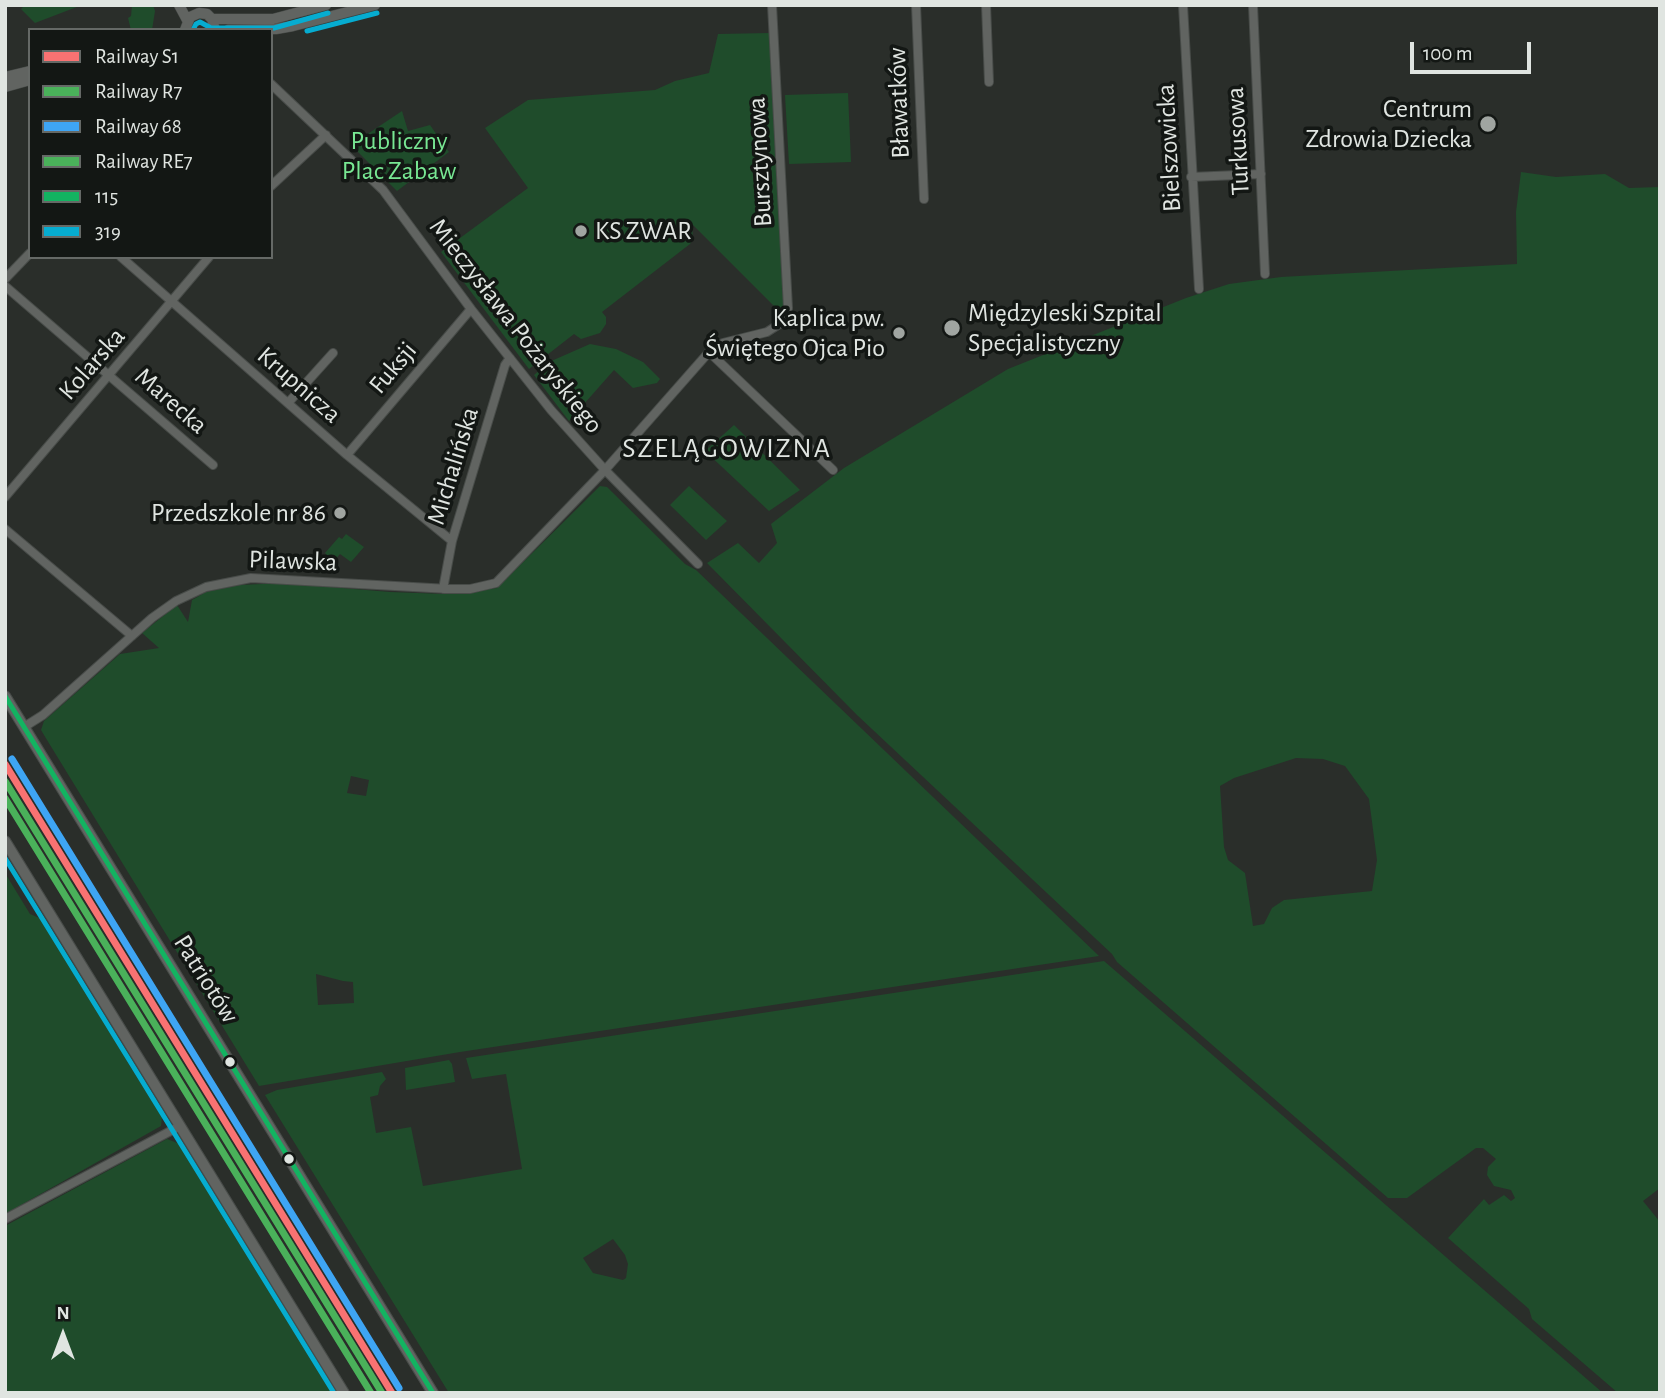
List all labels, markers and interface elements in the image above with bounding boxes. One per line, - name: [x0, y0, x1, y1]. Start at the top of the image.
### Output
- legend: [28, 28, 273, 259]
- scale bar: [1413, 28, 1534, 72]
- text: 100 m: [1423, 43, 1473, 64]
- text: Railway S1: [95, 46, 179, 67]
- street label: Bławatków: [881, 47, 917, 159]
- text: Railway R7: [95, 81, 182, 102]
- street label: Bielszowicka: [1150, 83, 1188, 213]
- street label: Turkusowa: [1220, 86, 1256, 196]
- place label: Centrum Zdrowia Dziecka: [1305, 93, 1472, 154]
- street label: Bursztynowa: [741, 96, 779, 228]
- marker: Centrum Zdrowia Dziecka: [1478, 114, 1498, 134]
- text: Railway 68: [95, 116, 182, 137]
- park label: Publiczny Plac Zabaw: [342, 125, 456, 186]
- text: Railway RE7: [95, 151, 192, 172]
- text: 115: [95, 186, 118, 207]
- street label: Mieczysława Pożaryskiego: [422, 212, 610, 440]
- place label: KS ZWAR: [595, 215, 692, 247]
- text: 319: [95, 221, 121, 242]
- marker: KS ZWAR: [573, 223, 589, 239]
- place label: Międzyleski Szpital Specjalistyczny: [968, 297, 1162, 358]
- place label: Kaplica pw. Świętego Ojca Pio: [705, 302, 885, 364]
- marker: Międzyleski Szpital Specjalistyczny: [942, 318, 962, 338]
- street label: Kolarska: [52, 321, 132, 407]
- marker: Kaplica pw. Świętego Ojca Pio: [891, 325, 907, 341]
- street label: Fuksji: [362, 336, 424, 400]
- street label: Krupnicza: [251, 340, 347, 430]
- street label: Marecka: [128, 361, 214, 441]
- street label: Michalińska: [420, 403, 486, 529]
- district label: SZELĄGOWIZNA: [624, 432, 830, 466]
- place label: Przedszkole nr 86: [151, 497, 326, 529]
- marker: Przedszkole nr 86: [332, 505, 348, 521]
- street label: Pilawska: [248, 544, 338, 578]
- street label: Patriotów: [167, 929, 245, 1029]
- unlabelled marker: [223, 1055, 237, 1069]
- unlabelled marker: [282, 1152, 296, 1166]
- north arrow: [28, 1300, 98, 1370]
- text: N: [56, 1304, 70, 1323]

